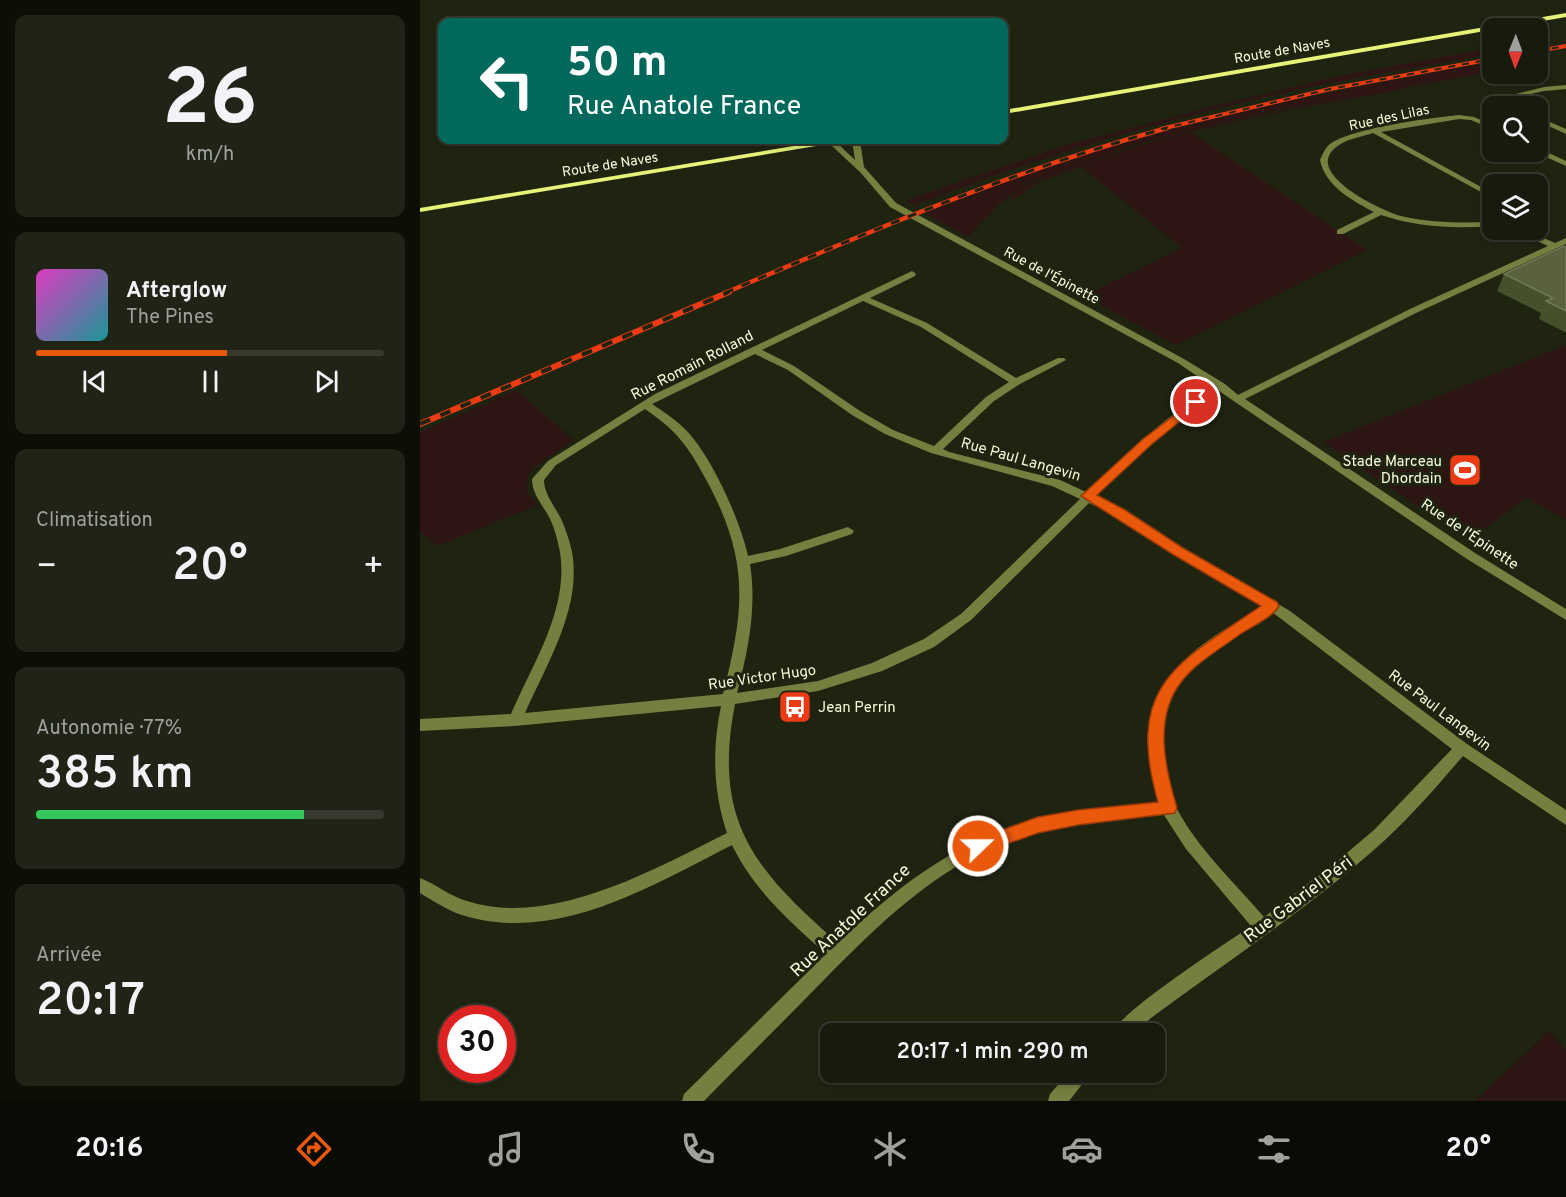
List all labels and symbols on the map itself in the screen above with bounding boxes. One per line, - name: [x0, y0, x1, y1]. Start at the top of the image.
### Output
- north arrow: [1482, 18, 1548, 84]
- street label: Route de Naves: [1233, 35, 1332, 68]
- street label: Rue des Lilas: [1348, 102, 1431, 135]
- street label: Route de Naves: [561, 149, 660, 181]
- street label: Rue de l'Épinette: [1000, 243, 1103, 309]
- street label: Rue Romain Rolland: [628, 327, 757, 405]
- pin: [1170, 376, 1221, 427]
- street label: Rue Paul Langevin: [958, 434, 1083, 487]
- sports icon: Stade Marceau Dhordain: [1447, 452, 1483, 488]
- place label: Stade Marceau Dhordain: [1342, 453, 1442, 489]
- street label: Rue de l'Épinette: [1417, 495, 1522, 575]
- street label: Rue Victor Hugo: [707, 662, 817, 695]
- street label: Rue Paul Langevin: [1384, 666, 1494, 756]
- bus stop icon: Jean Perrin: [777, 689, 813, 725]
- place label: Jean Perrin: [818, 699, 896, 718]
- position arrow: [946, 814, 1010, 878]
- street label: Rue Gabriel Péri: [1240, 852, 1358, 949]
- street label: Rue Anatole France: [786, 859, 916, 983]
- speed limit sign: 30: [438, 1005, 516, 1083]

